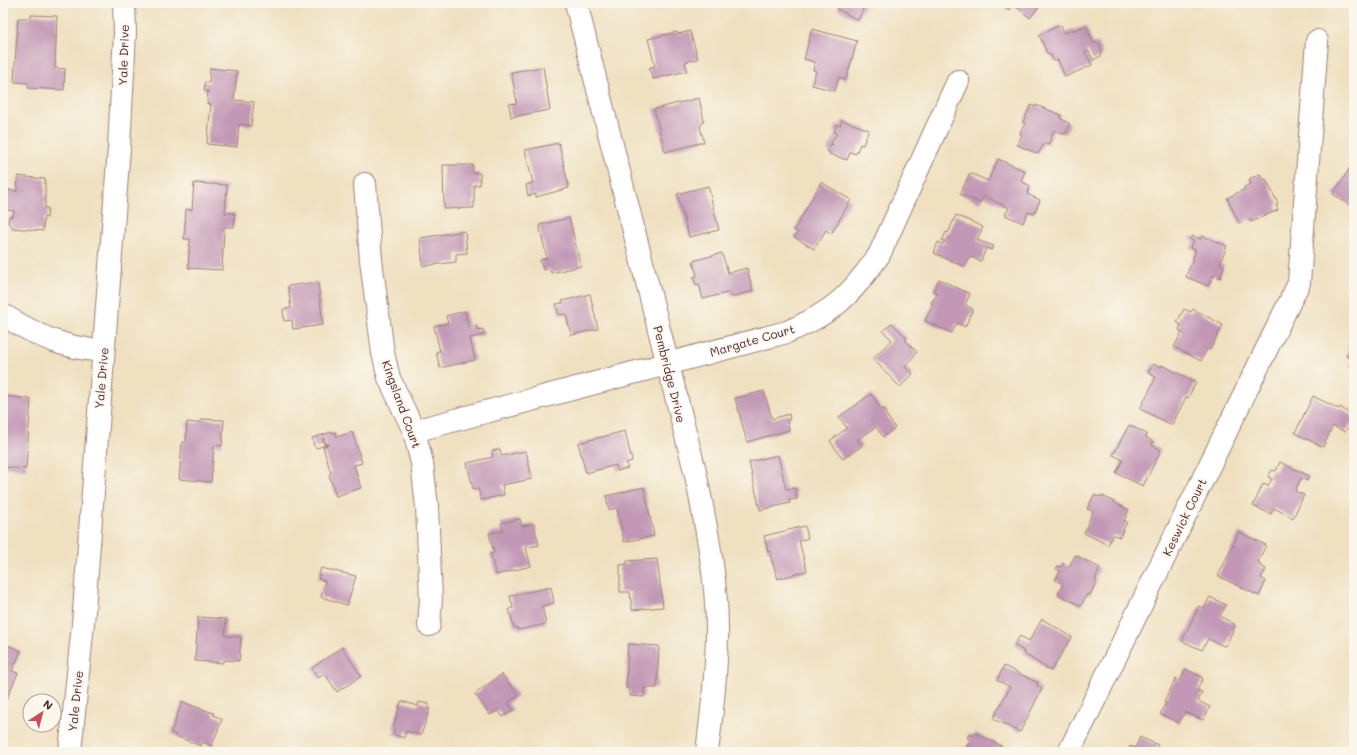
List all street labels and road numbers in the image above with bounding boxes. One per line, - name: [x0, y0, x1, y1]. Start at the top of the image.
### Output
- street label: Yale Drive: [114, 24, 132, 86]
- street label: Margate Court: [708, 320, 796, 360]
- street label: Pembridge Drive: [650, 324, 690, 424]
- street label: Yale Drive: [90, 347, 112, 409]
- street label: Kingsland Court: [379, 358, 425, 450]
- street label: Keswick Court: [1158, 476, 1210, 558]
- street label: Yale Drive: [64, 670, 86, 732]

